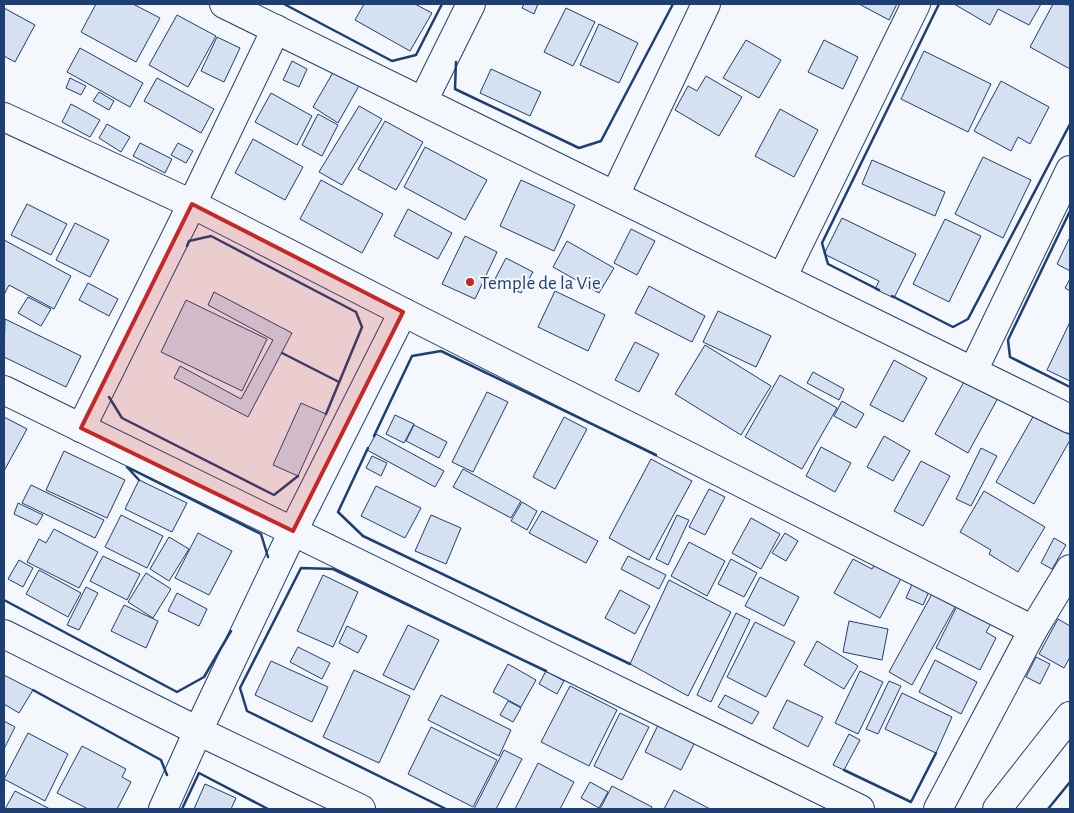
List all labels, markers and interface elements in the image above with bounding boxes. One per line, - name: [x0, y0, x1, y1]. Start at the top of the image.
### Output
- place label: Temple de la Vie: [480, 274, 601, 293]
- marker: Temple de la Vie: [464, 276, 476, 288]

